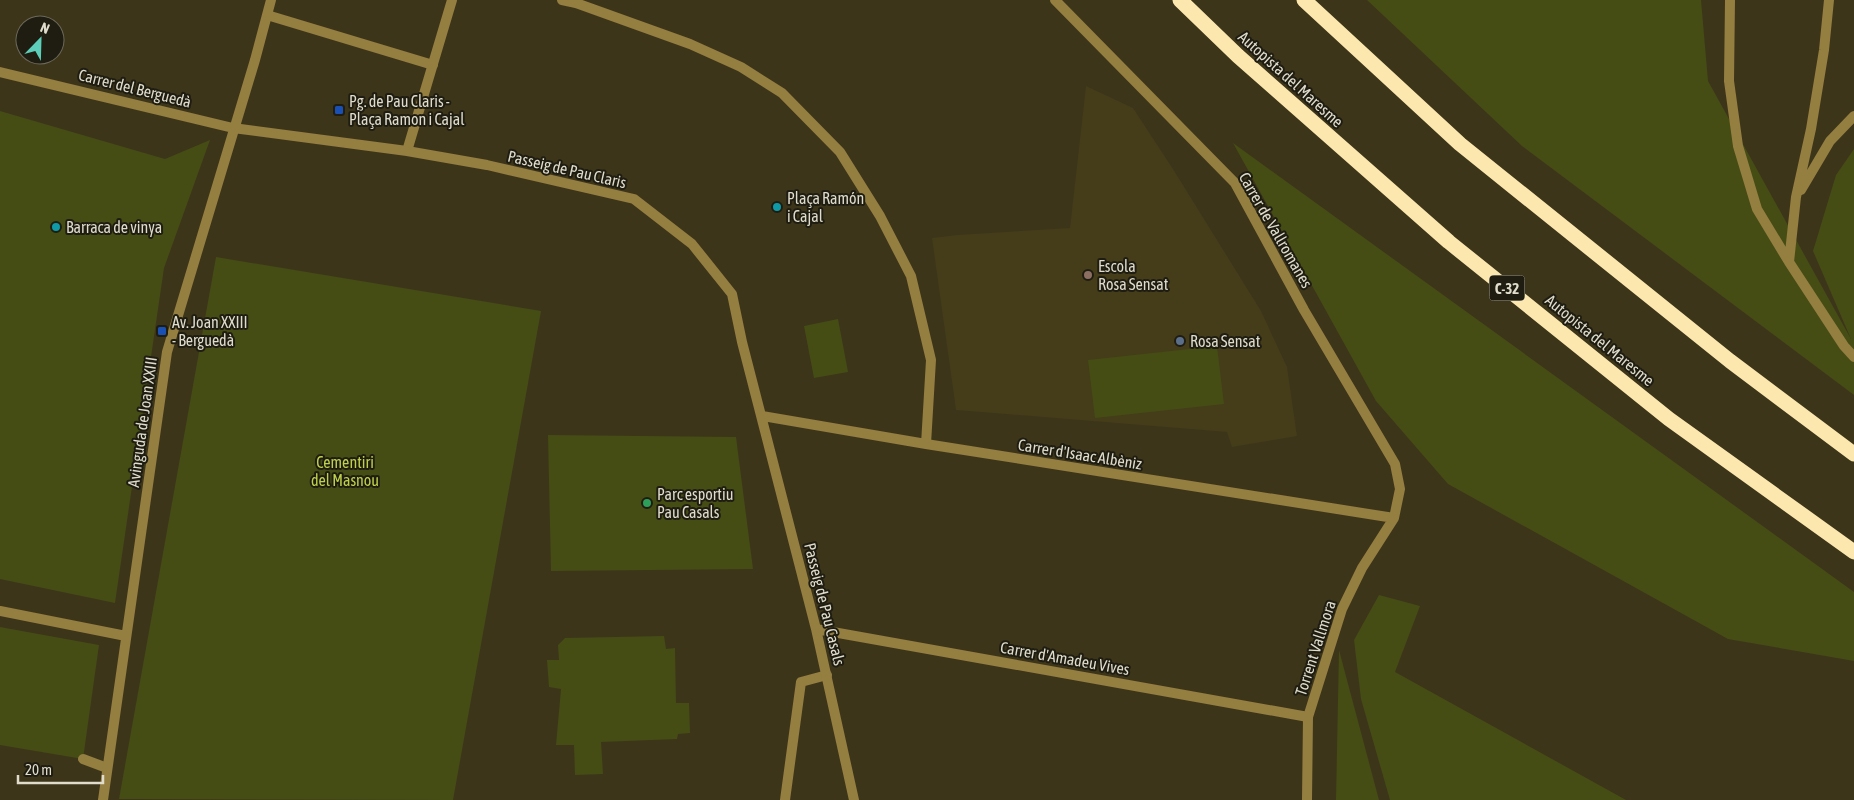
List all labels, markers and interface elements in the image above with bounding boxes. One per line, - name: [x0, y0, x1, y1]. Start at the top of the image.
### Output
- north arrow: [15, 15, 65, 65]
- text: N: [38, 19, 52, 37]
- street label: Autopista del Maresme: [1234, 27, 1347, 131]
- street label: Carrer del Berguedà: [77, 65, 193, 112]
- place label: Pg. de Pau Claris - Plaça Ramon i Cajal: [349, 92, 465, 129]
- marker: Pg. de Pau Claris - Plaça Ramon i Cajal: [333, 104, 345, 116]
- street label: Passeig de Pau Claris: [506, 147, 628, 192]
- street label: Carrer de Vallromanes: [1236, 169, 1317, 291]
- place label: Plaça Ramón i Cajal: [787, 189, 864, 226]
- marker: Plaça Ramón i Cajal: [771, 201, 783, 213]
- place label: Barraca de vinya: [66, 218, 162, 237]
- marker: Barraca de vinya: [50, 221, 62, 233]
- place label: Escola Rosa Sensat: [1098, 257, 1169, 293]
- marker: Escola Rosa Sensat: [1082, 269, 1094, 281]
- road number: C-32: [1490, 276, 1524, 300]
- street label: Autopista del Maresme: [1541, 291, 1658, 390]
- place label: Av. Joan XXIII - Berguedà: [172, 313, 248, 350]
- marker: Av. Joan XXIII - Berguedà: [156, 325, 168, 337]
- place label: Rosa Sensat: [1190, 332, 1261, 350]
- marker: Rosa Sensat: [1174, 335, 1186, 347]
- street label: Avinguda de Joan XXIII: [124, 356, 161, 488]
- street label: Carrer d'Isaac Albèniz: [1017, 435, 1144, 473]
- park label: Cementiri del Masnou: [311, 453, 379, 489]
- place label: Parc esportiu Pau Casals: [657, 485, 733, 521]
- marker: Parc esportiu Pau Casals: [641, 497, 653, 509]
- street label: Passeig de Pau Casals: [800, 541, 849, 668]
- street label: Torrent Vallmora: [1291, 598, 1339, 698]
- street label: Carrer d'Amadeu Vives: [999, 638, 1131, 678]
- scale bar: [18, 752, 102, 784]
- text: 20 m: [25, 761, 52, 778]

